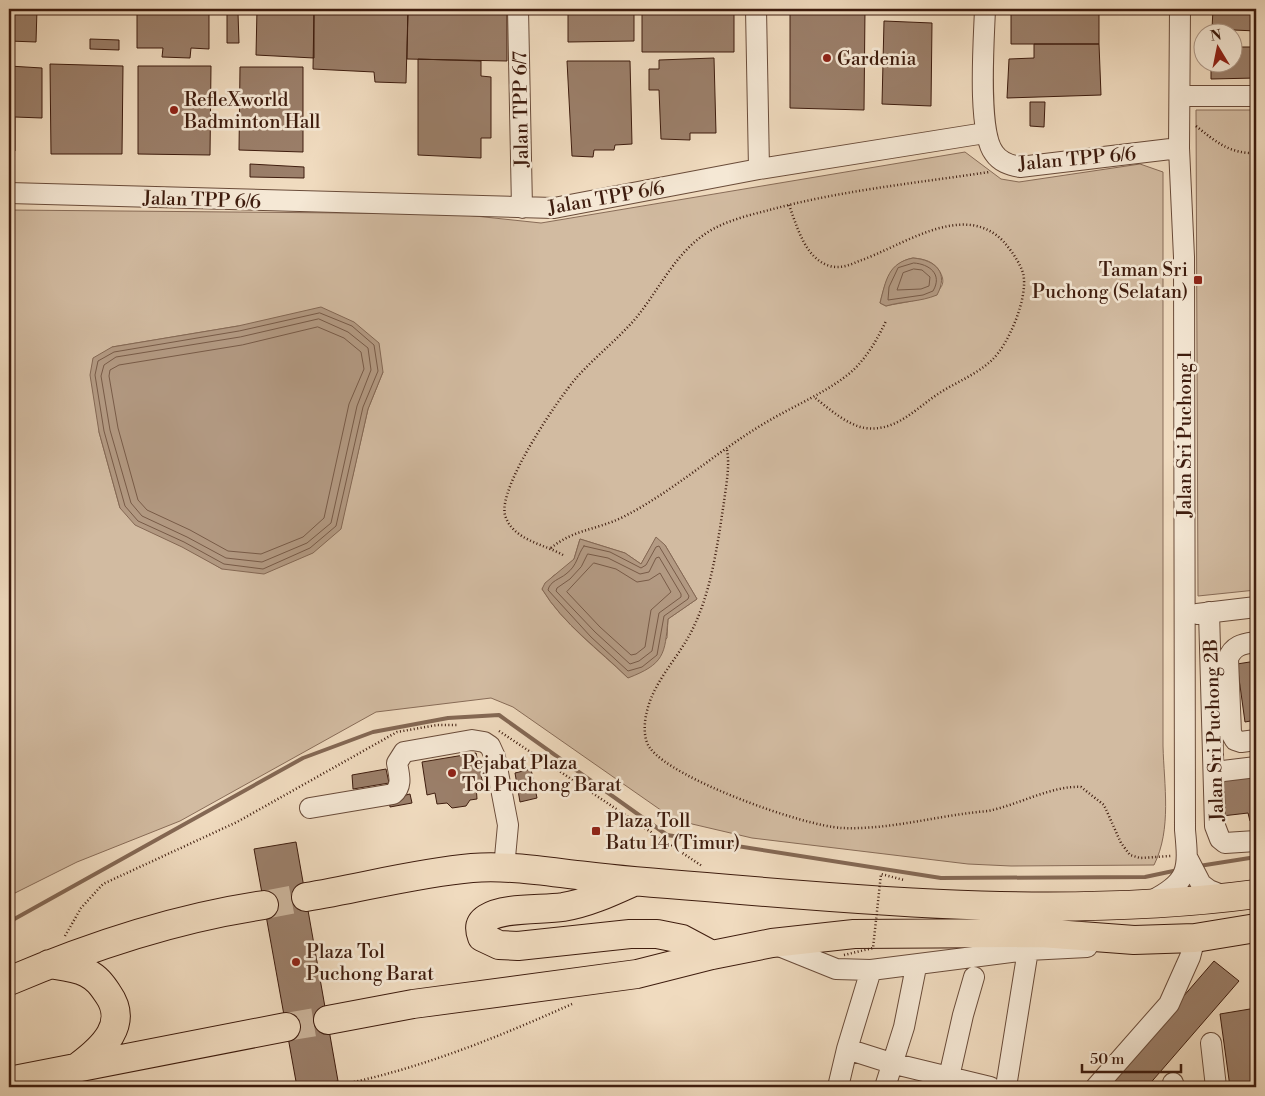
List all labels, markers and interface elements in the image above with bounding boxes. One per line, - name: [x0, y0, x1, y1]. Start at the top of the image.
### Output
- north arrow: [1192, 22, 1242, 72]
- text: N: [1209, 26, 1223, 46]
- place label: Gardenia: [837, 47, 917, 71]
- street label: Jalan TPP 6/7: [508, 50, 534, 168]
- marker: Gardenia: [821, 52, 833, 64]
- place label: RefleXworld Badminton Hall: [183, 88, 321, 134]
- marker: RefleXworld Badminton Hall: [168, 104, 180, 116]
- street label: Jalan TPP 6/6: [1016, 142, 1137, 176]
- street label: Jalan TPP 6/6: [545, 176, 666, 220]
- street label: Jalan TPP 6/6: [142, 186, 261, 214]
- place label: Taman Sri Puchong (Selatan): [1032, 258, 1188, 304]
- marker: Taman Sri Puchong (Selatan): [1192, 274, 1204, 286]
- street label: Jalan Sri Puchong 1: [1173, 351, 1197, 518]
- street label: Jalan Sri Puchong 2B: [1199, 638, 1229, 823]
- place label: Pejabat Plaza Tol Puchong Barat: [462, 751, 622, 797]
- marker: Pejabat Plaza Tol Puchong Barat: [446, 767, 458, 779]
- place label: Plaza Toll Batu 14 (Timur): [605, 809, 740, 855]
- marker: Plaza Toll Batu 14 (Timur): [590, 825, 602, 837]
- place label: Plaza Tol Puchong Barat: [306, 940, 434, 986]
- marker: Plaza Tol Puchong Barat: [290, 956, 302, 968]
- scale bar: [1082, 1041, 1181, 1073]
- text: 50 m: [1090, 1050, 1124, 1069]

